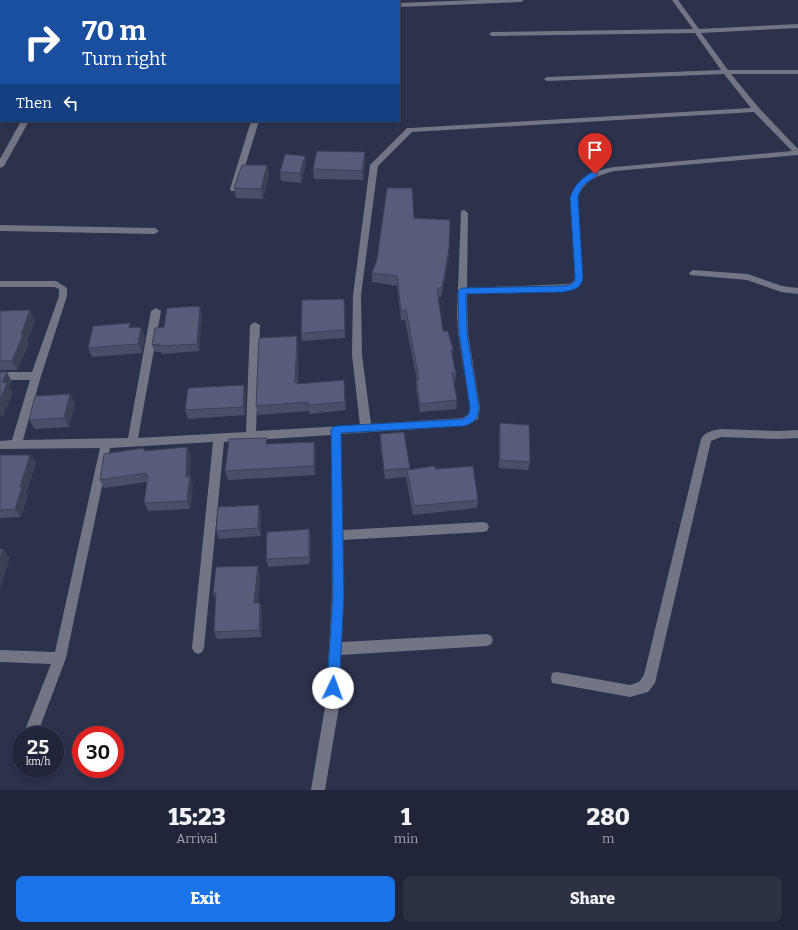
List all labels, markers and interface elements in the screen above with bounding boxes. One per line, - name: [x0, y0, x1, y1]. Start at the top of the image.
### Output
- text: 70 m: [82, 14, 146, 47]
- icon: right: [16, 16, 68, 68]
- text: Turn right: [82, 48, 167, 70]
- icon: left: [60, 92, 82, 114]
- text: Then: [16, 94, 52, 112]
- pin: [578, 133, 612, 174]
- icon: arrive: [584, 139, 606, 161]
- position arrow: [312, 667, 354, 709]
- speed limit sign: 30: [72, 726, 124, 778]
- text: 25: [27, 735, 49, 759]
- text: km/h: [26, 756, 50, 768]
- text: 15:23: [168, 803, 226, 831]
- text: 1: [401, 803, 411, 831]
- text: 280: [586, 803, 630, 831]
- text: Arrival: [176, 831, 217, 846]
- text: min: [394, 831, 418, 846]
- text: m: [602, 831, 614, 846]
- button: Exit: [16, 876, 395, 922]
- button: Share: [403, 876, 782, 922]

